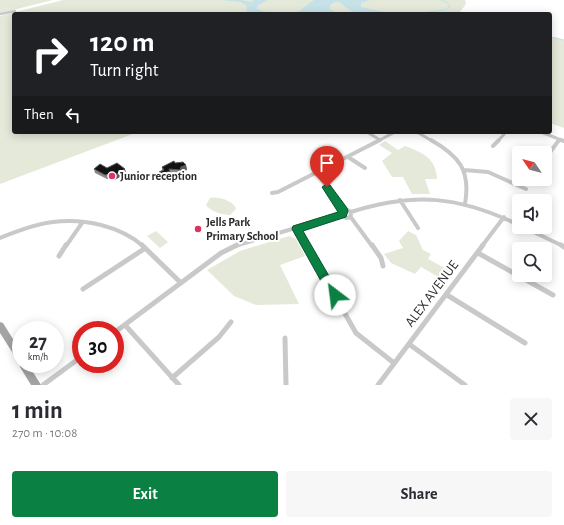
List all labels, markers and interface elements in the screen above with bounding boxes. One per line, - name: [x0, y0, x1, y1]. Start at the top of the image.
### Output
- icon: right: [24, 28, 76, 80]
- text: 120 m: [90, 29, 155, 57]
- text: Turn right: [90, 62, 159, 80]
- icon: left: [62, 104, 84, 126]
- text: Then: [24, 107, 54, 122]
- pin: [310, 146, 344, 187]
- north arrow: [512, 146, 552, 186]
- map controls: [512, 146, 552, 282]
- icon: arrive: [316, 152, 338, 174]
- place label: Junior reception: [120, 170, 197, 182]
- marker: Junior reception: [107, 171, 117, 181]
- button: sound: [512, 194, 552, 234]
- place label: Jells Park Primary School: [206, 216, 278, 243]
- marker: Jells Park Primary School: [193, 224, 203, 234]
- button: search: [512, 242, 552, 282]
- street label: ALEX AVENUE: [403, 258, 461, 330]
- position arrow: [314, 274, 356, 316]
- speed limit sign: 30: [72, 321, 124, 373]
- text: 27: [29, 332, 47, 352]
- text: km/h: [28, 352, 48, 362]
- button: close: [510, 398, 552, 440]
- text: 1 min: [12, 399, 63, 423]
- text: 270 m · 10:08: [12, 427, 77, 440]
- button: Exit: [12, 471, 278, 517]
- button: Share: [286, 471, 552, 517]

